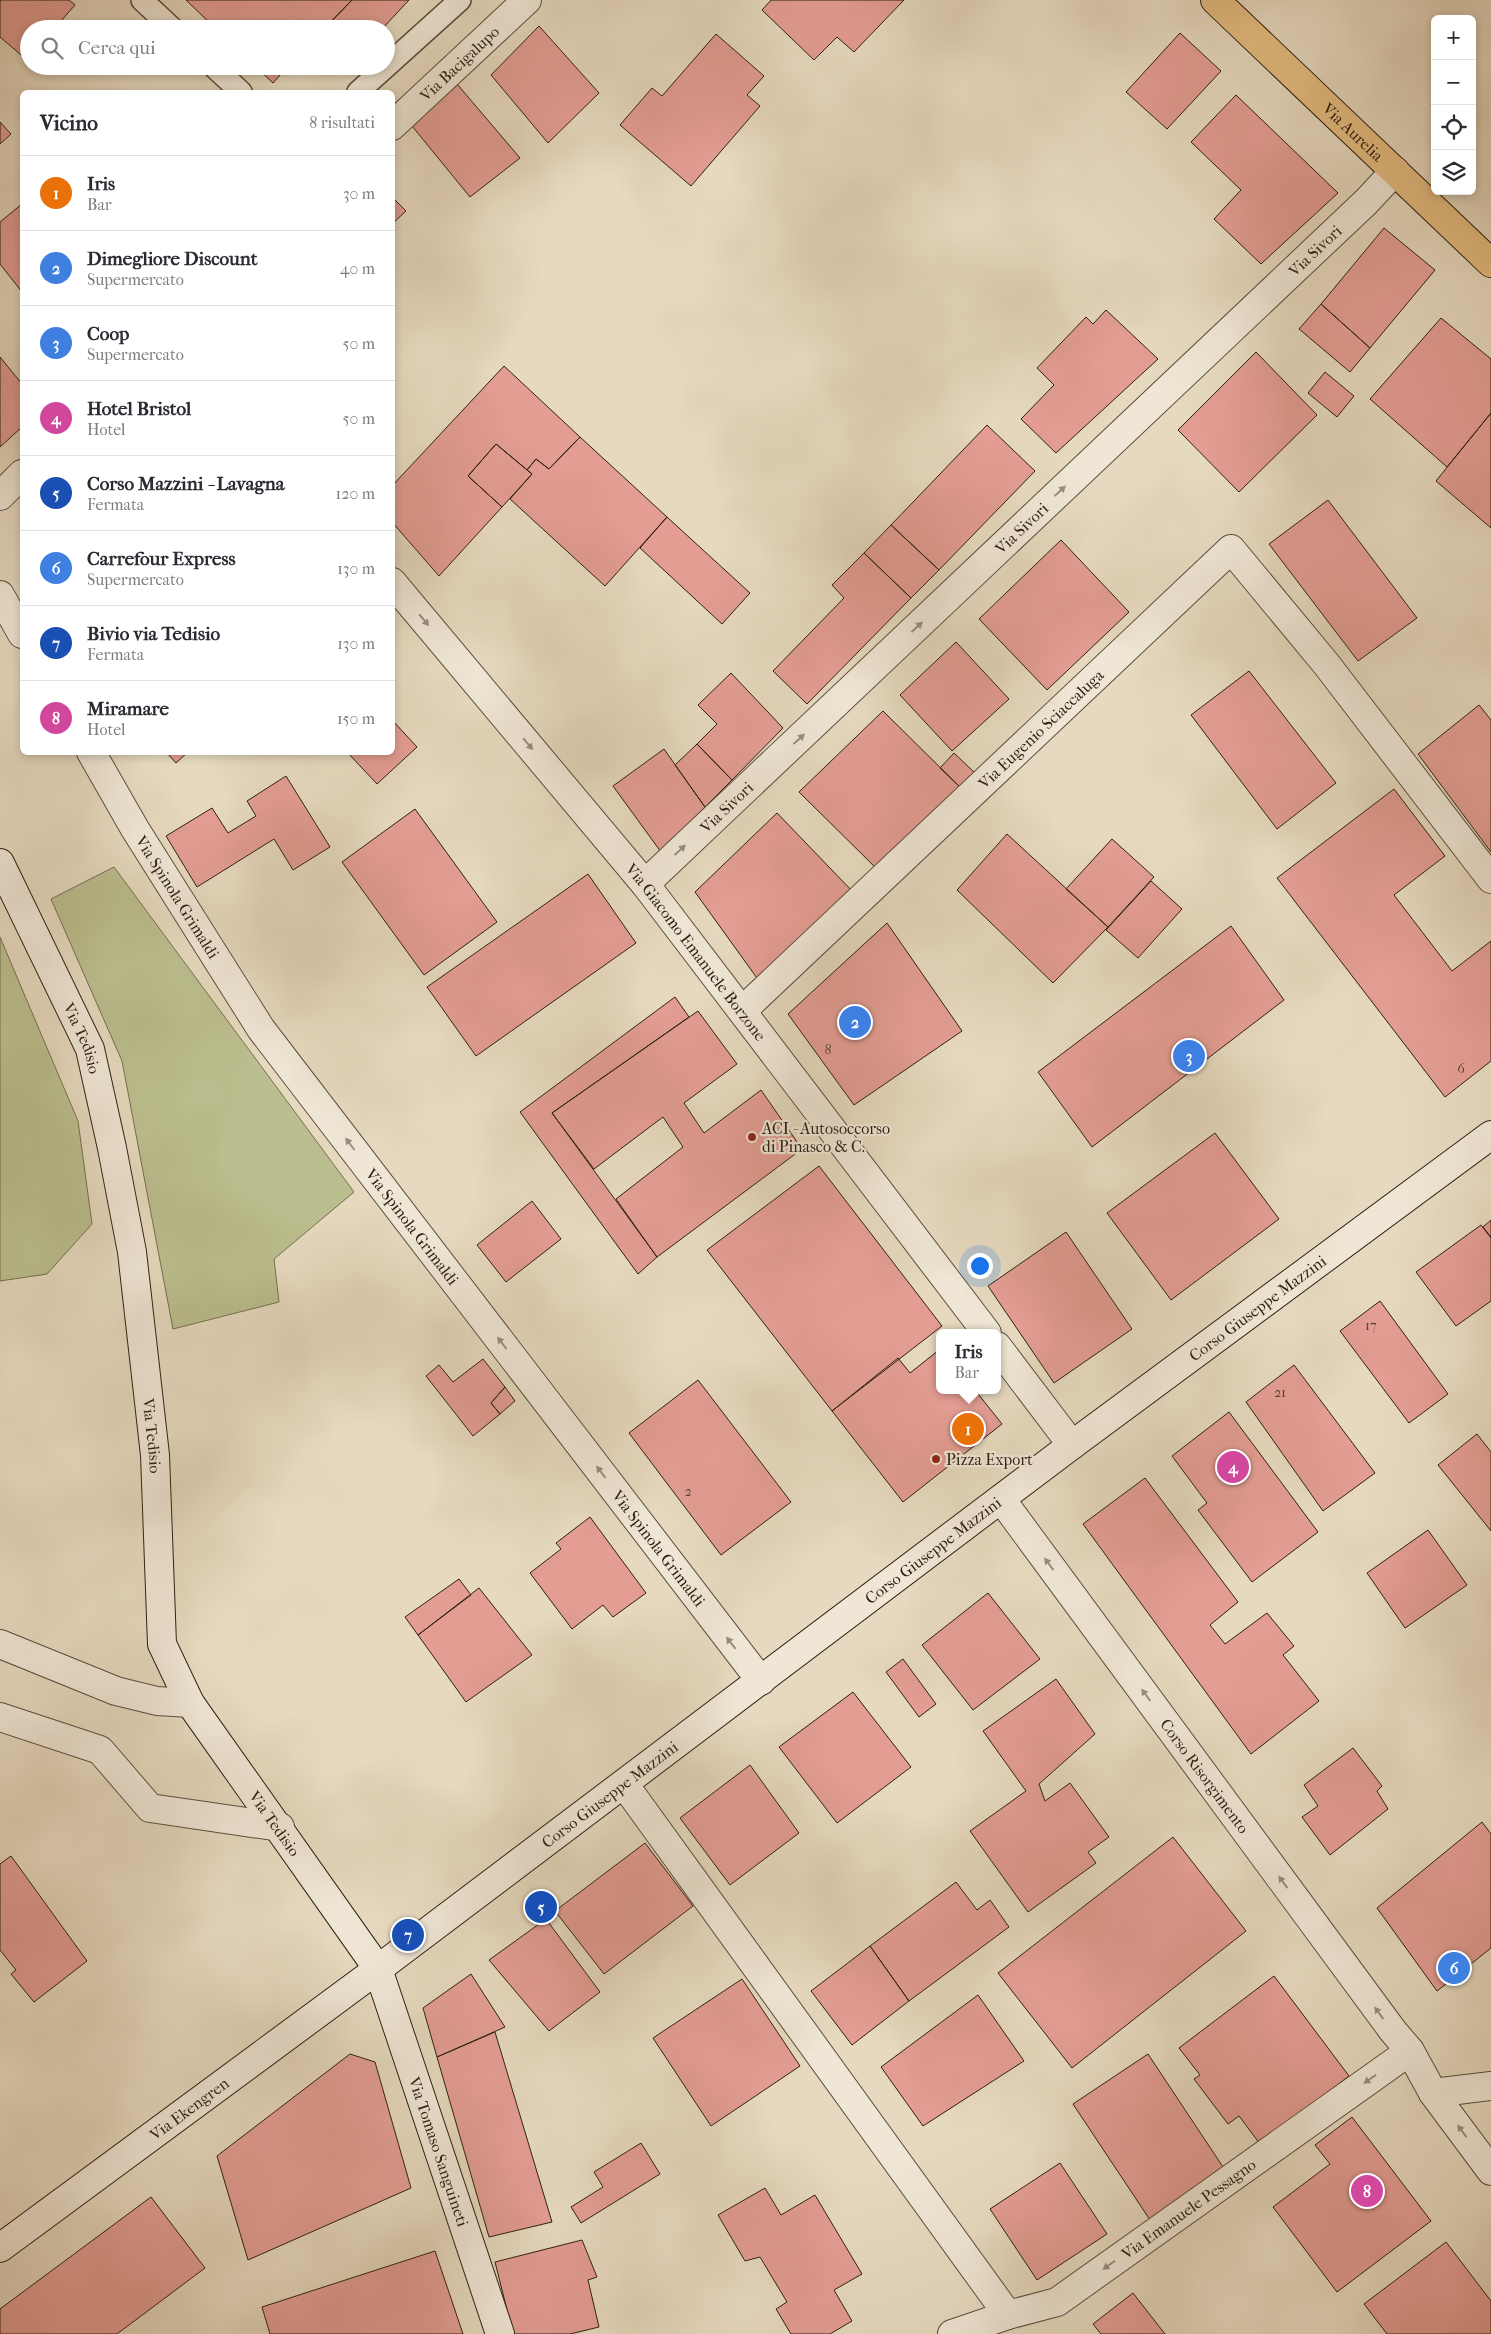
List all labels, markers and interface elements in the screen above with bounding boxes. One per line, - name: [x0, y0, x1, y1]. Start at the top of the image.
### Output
- map controls: [1431, 15, 1476, 195]
- button: +: [1431, 15, 1476, 60]
- search box: [20, 20, 395, 75]
- street label: Via Bacigalupo: [415, 22, 503, 106]
- icon: search: [38, 34, 66, 62]
- text: Cerca qui: [78, 37, 156, 59]
- button: −: [1431, 60, 1476, 105]
- street label: Via Aurelia: [1318, 98, 1388, 165]
- button: locate: [1431, 105, 1476, 150]
- text: Vicino: [40, 111, 98, 135]
- text: 8 risultati: [309, 113, 375, 132]
- button: layers: [1431, 150, 1476, 195]
- text: Iris: [87, 173, 115, 195]
- text: 1: [53, 184, 59, 203]
- text: 30 m: [343, 184, 375, 203]
- text: Bar: [87, 195, 112, 214]
- street label: Via Sivori: [1284, 221, 1345, 281]
- text: Dimegliore Discount: [87, 248, 257, 270]
- text: 2: [52, 259, 60, 278]
- text: 40 m: [340, 259, 375, 278]
- text: Supermercato: [87, 270, 184, 289]
- text: Coop: [87, 323, 129, 345]
- text: 3: [53, 334, 59, 353]
- text: 50 m: [343, 334, 375, 353]
- text: Supermercato: [87, 345, 184, 364]
- text: Hotel Bristol: [87, 398, 191, 420]
- text: 4: [51, 409, 61, 428]
- text: 50 m: [343, 409, 375, 428]
- text: Hotel: [87, 420, 125, 439]
- text: Corso Mazzini - Lavagna: [87, 473, 285, 495]
- text: 5: [53, 484, 59, 503]
- text: 120 m: [336, 484, 375, 503]
- one-way arrow: [1054, 485, 1066, 497]
- text: Fermata: [87, 495, 144, 514]
- street label: Via Sivori: [990, 498, 1052, 558]
- text: Carrefour Express: [87, 548, 235, 570]
- text: 6: [52, 559, 60, 578]
- text: 130 m: [337, 559, 375, 578]
- text: Supermercato: [87, 570, 184, 589]
- one-way arrow: [418, 613, 429, 626]
- one-way arrow: [910, 621, 922, 633]
- text: Bivio via Tedisio: [87, 623, 220, 645]
- text: 7: [52, 634, 60, 653]
- text: 130 m: [337, 634, 375, 653]
- text: Fermata: [87, 645, 144, 664]
- street label: Via Eugenio Sciaccaluga: [974, 665, 1108, 793]
- text: Miramare: [87, 698, 169, 720]
- text: 8: [52, 709, 60, 728]
- text: 150 m: [337, 709, 375, 728]
- text: Hotel: [87, 720, 125, 739]
- one-way arrow: [792, 733, 804, 745]
- one-way arrow: [523, 737, 534, 750]
- street label: Via Sivori: [695, 777, 757, 837]
- street label: Via Spinola Grimaldi: [132, 831, 224, 962]
- one-way arrow: [674, 844, 686, 856]
- street label: Via Giacomo Emanuele Borzone: [621, 858, 770, 1045]
- street label: Via Tedisio: [59, 999, 105, 1076]
- pin: 2: [839, 1003, 871, 1041]
- pin: 3: [1173, 1037, 1205, 1075]
- house number: 8: [824, 1041, 832, 1058]
- house number: 6: [1457, 1060, 1465, 1077]
- place label: ACI - Autosoccorso di Pinasco & C.: [761, 1119, 890, 1156]
- marker: ACI - Autosoccorso di Pinasco & C.: [746, 1131, 758, 1143]
- one-way arrow: [344, 1138, 355, 1151]
- street label: Via Spinola Grimaldi: [361, 1164, 463, 1289]
- street label: Corso Giuseppe Mazzini: [1185, 1251, 1330, 1365]
- your location: [967, 1253, 993, 1279]
- house number: 17: [1365, 1317, 1377, 1334]
- popup: [936, 1329, 1001, 1394]
- one-way arrow: [496, 1337, 507, 1350]
- text: Iris: [954, 1341, 983, 1363]
- text: Bar: [954, 1363, 979, 1382]
- house number: 21: [1274, 1384, 1286, 1401]
- street label: Via Tedisio: [139, 1396, 165, 1474]
- pin: 1: [952, 1410, 984, 1448]
- pin: 4: [1217, 1448, 1249, 1486]
- place label: Pizza Export: [946, 1450, 1033, 1469]
- marker: Pizza Export: [930, 1453, 942, 1465]
- one-way arrow: [595, 1466, 606, 1479]
- house number: 2: [684, 1483, 692, 1500]
- street label: Via Spinola Grimaldi: [608, 1485, 710, 1610]
- street label: Corso Giuseppe Mazzini: [861, 1492, 1005, 1608]
- one-way arrow: [1044, 1558, 1055, 1571]
- one-way arrow: [726, 1637, 737, 1650]
- one-way arrow: [1140, 1689, 1151, 1702]
- street label: Corso Risorgimento: [1157, 1715, 1254, 1837]
- street label: Corso Giuseppe Mazzini: [538, 1737, 682, 1852]
- street label: Via Tedisio: [245, 1786, 305, 1860]
- one-way arrow: [1278, 1875, 1288, 1889]
- pin: 5: [525, 1888, 557, 1926]
- pin: 7: [392, 1916, 424, 1954]
- pin: 6: [1438, 1949, 1470, 1987]
- one-way arrow: [1374, 2007, 1385, 2020]
- street label: Via Ekengren: [145, 2073, 233, 2144]
- street label: Via Tomaso Sanguineti: [405, 2073, 473, 2229]
- one-way arrow: [1364, 2074, 1377, 2085]
- one-way arrow: [1457, 2124, 1467, 2138]
- street label: Via Emanuele Pessagno: [1117, 2154, 1259, 2263]
- pin: 8: [1351, 2172, 1383, 2210]
- one-way arrow: [1102, 2260, 1116, 2270]

